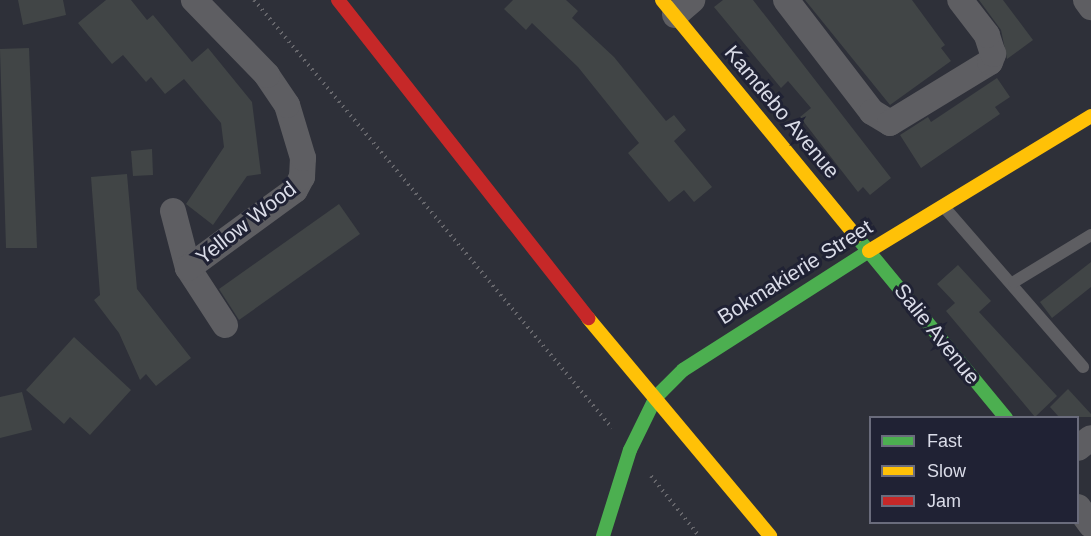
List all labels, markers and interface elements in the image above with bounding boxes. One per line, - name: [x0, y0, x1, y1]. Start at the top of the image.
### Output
- street label: Kamdebo Avenue: [719, 40, 845, 184]
- street label: Yellow Wood: [191, 176, 301, 270]
- street label: Bokmakierie Street: [713, 214, 877, 330]
- street label: Salie Avenue: [888, 278, 986, 390]
- legend: [869, 416, 1079, 524]
- text: Fast: [927, 431, 962, 451]
- text: Slow: [927, 461, 966, 481]
- text: Jam: [927, 491, 961, 511]

